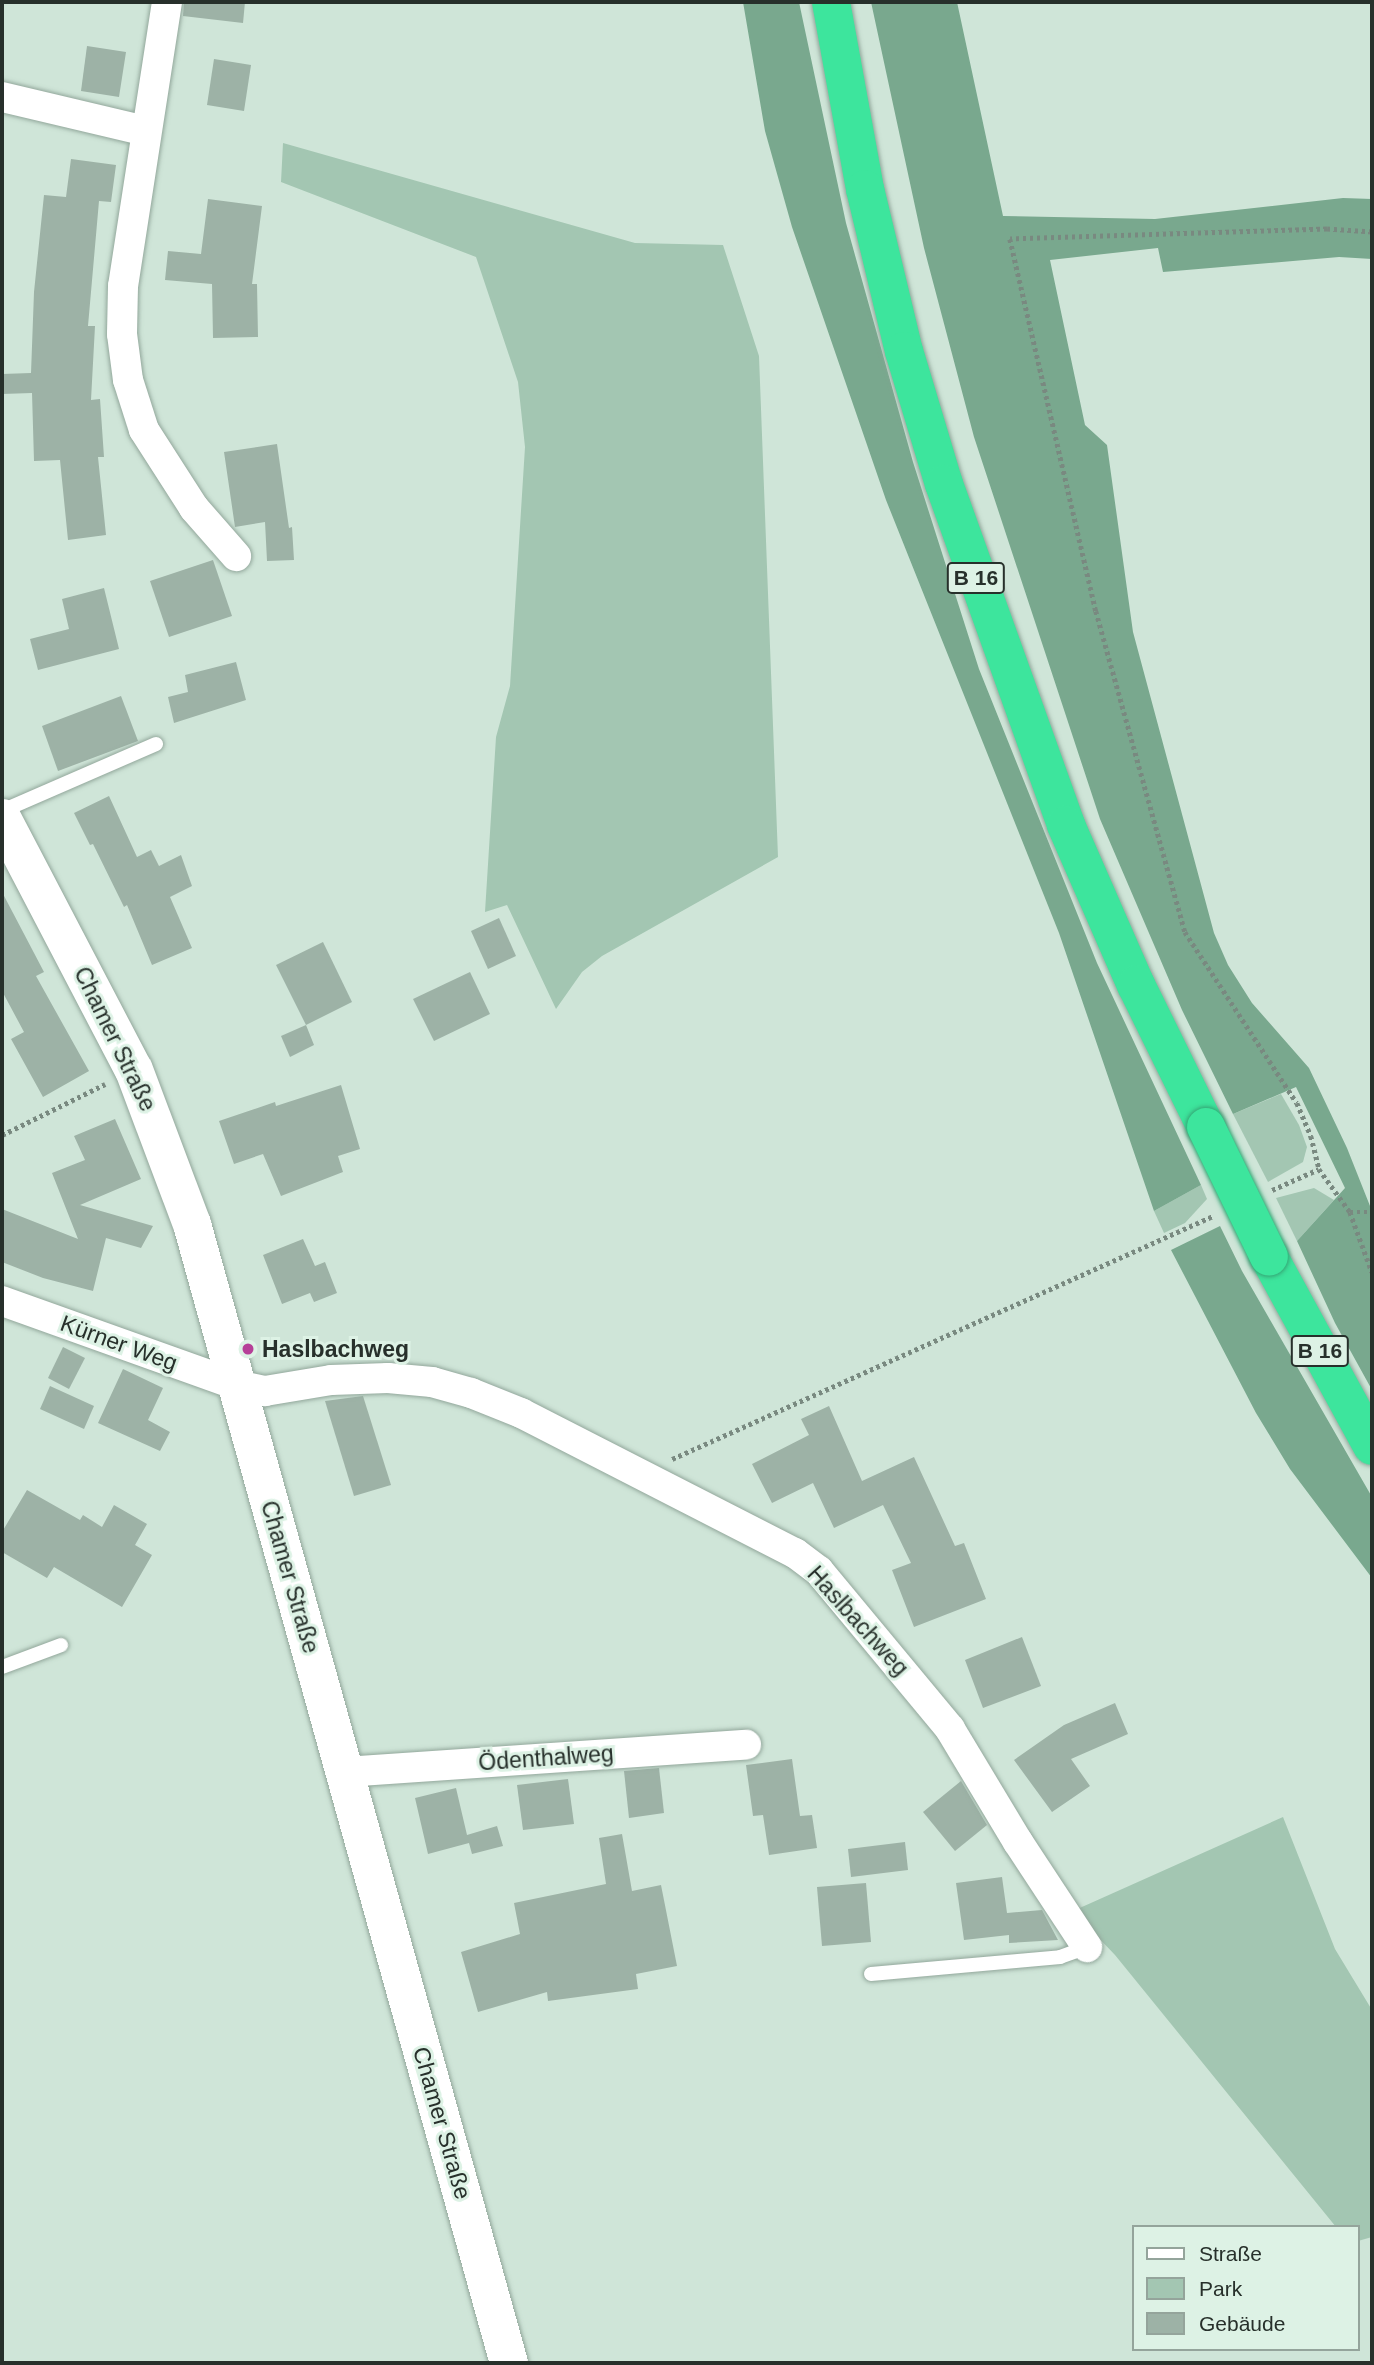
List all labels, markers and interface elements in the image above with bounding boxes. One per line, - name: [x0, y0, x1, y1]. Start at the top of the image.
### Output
- road number: B 16: [946, 560, 1006, 596]
- street label: Chamer Straße: [68, 962, 162, 1116]
- street label: Kürner Weg: [57, 1309, 181, 1377]
- road number: B 16: [1290, 1334, 1350, 1368]
- place label: Haslbachweg: [262, 1335, 409, 1363]
- marker: Haslbachweg: [240, 1341, 256, 1357]
- street label: Chamer Straße: [255, 1498, 325, 1656]
- street label: Haslbachweg: [802, 1560, 914, 1682]
- street label: Ödenthalweg: [477, 1740, 615, 1776]
- street label: Chamer Straße: [407, 2044, 477, 2202]
- legend: [1132, 2225, 1360, 2351]
- text: Straße: [1199, 2242, 1262, 2265]
- text: Park: [1199, 2277, 1242, 2300]
- text: Gebäude: [1199, 2312, 1285, 2335]

